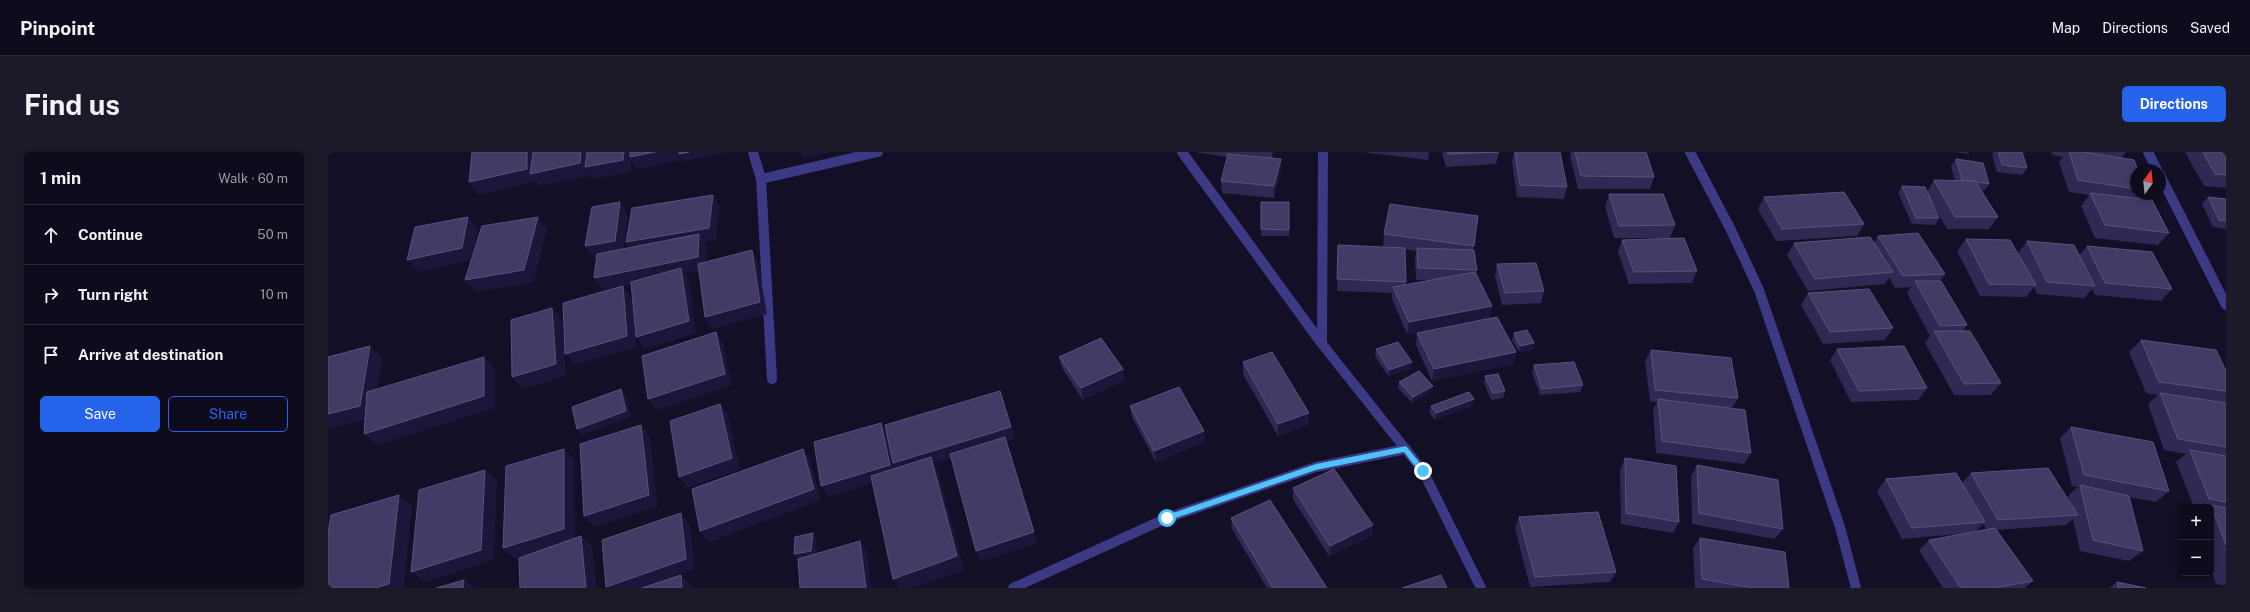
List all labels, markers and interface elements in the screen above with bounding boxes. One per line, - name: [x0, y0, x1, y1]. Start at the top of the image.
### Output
- text: Pinpoint: [20, 17, 95, 39]
- text: Map: [2052, 20, 2080, 36]
- text: Directions: [2102, 20, 2168, 36]
- text: Saved: [2190, 20, 2230, 36]
- button: Directions: [2122, 86, 2226, 122]
- text: Find us: [24, 88, 120, 121]
- north arrow: [2130, 164, 2166, 200]
- text: 1 min: [40, 168, 81, 188]
- text: Walk · 60 m: [218, 171, 288, 186]
- icon: ahead: [40, 224, 62, 246]
- text: Continue: [78, 226, 143, 243]
- text: 50 m: [257, 227, 288, 242]
- icon: right: [40, 284, 62, 306]
- text: Turn right: [78, 286, 148, 303]
- text: 10 m: [260, 287, 288, 302]
- icon: arrive: [40, 344, 62, 366]
- text: Arrive at destination: [78, 346, 223, 363]
- button: Save: [40, 396, 160, 432]
- button: Share: [168, 396, 288, 432]
- route end: [1414, 462, 1432, 480]
- map controls: [2178, 504, 2214, 576]
- button: +: [2178, 504, 2214, 540]
- route start: [1158, 509, 1176, 527]
- button: −: [2178, 540, 2214, 576]

